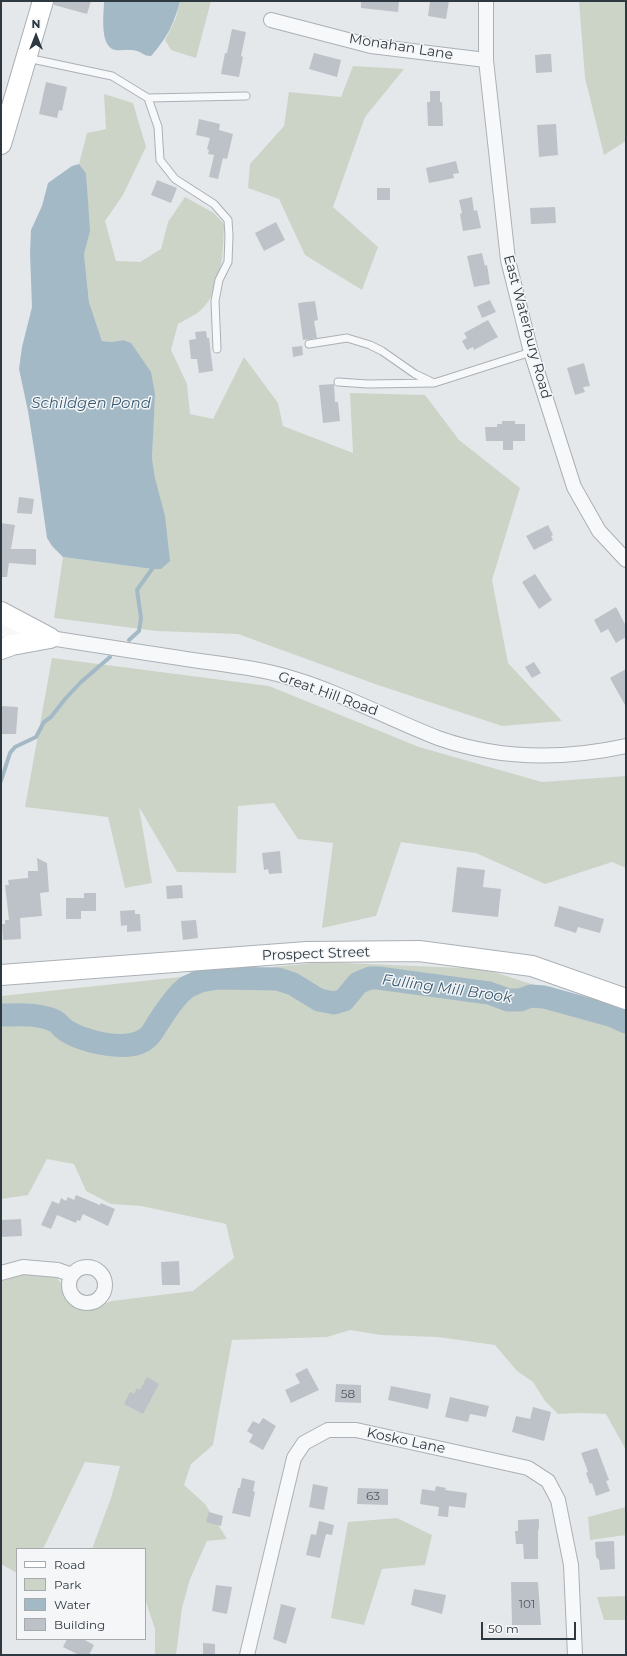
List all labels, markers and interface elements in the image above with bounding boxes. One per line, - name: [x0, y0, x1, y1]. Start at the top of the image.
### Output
- north arrow: [16, 16, 56, 56]
- text: N: [32, 17, 40, 31]
- street label: Monahan Lane: [348, 30, 454, 64]
- street label: East Waterbury Road: [500, 253, 554, 401]
- water label: Schildgen Pond: [31, 395, 151, 413]
- street label: Great Hill Road: [276, 668, 380, 720]
- street label: Prospect Street: [262, 944, 370, 964]
- water label: Fulling Mill Brook: [381, 971, 513, 1007]
- house number: 58: [341, 1387, 355, 1401]
- street label: Kosko Lane: [365, 1424, 447, 1458]
- house number: 63: [366, 1489, 380, 1503]
- legend: [16, 1548, 146, 1640]
- text: Road: [54, 1557, 85, 1572]
- text: Park: [54, 1577, 81, 1592]
- text: Water: [54, 1597, 90, 1612]
- house number: 101: [519, 1597, 535, 1611]
- scale bar: [483, 1614, 578, 1640]
- text: Building: [54, 1617, 105, 1632]
- text: 50 m: [488, 1621, 519, 1636]

